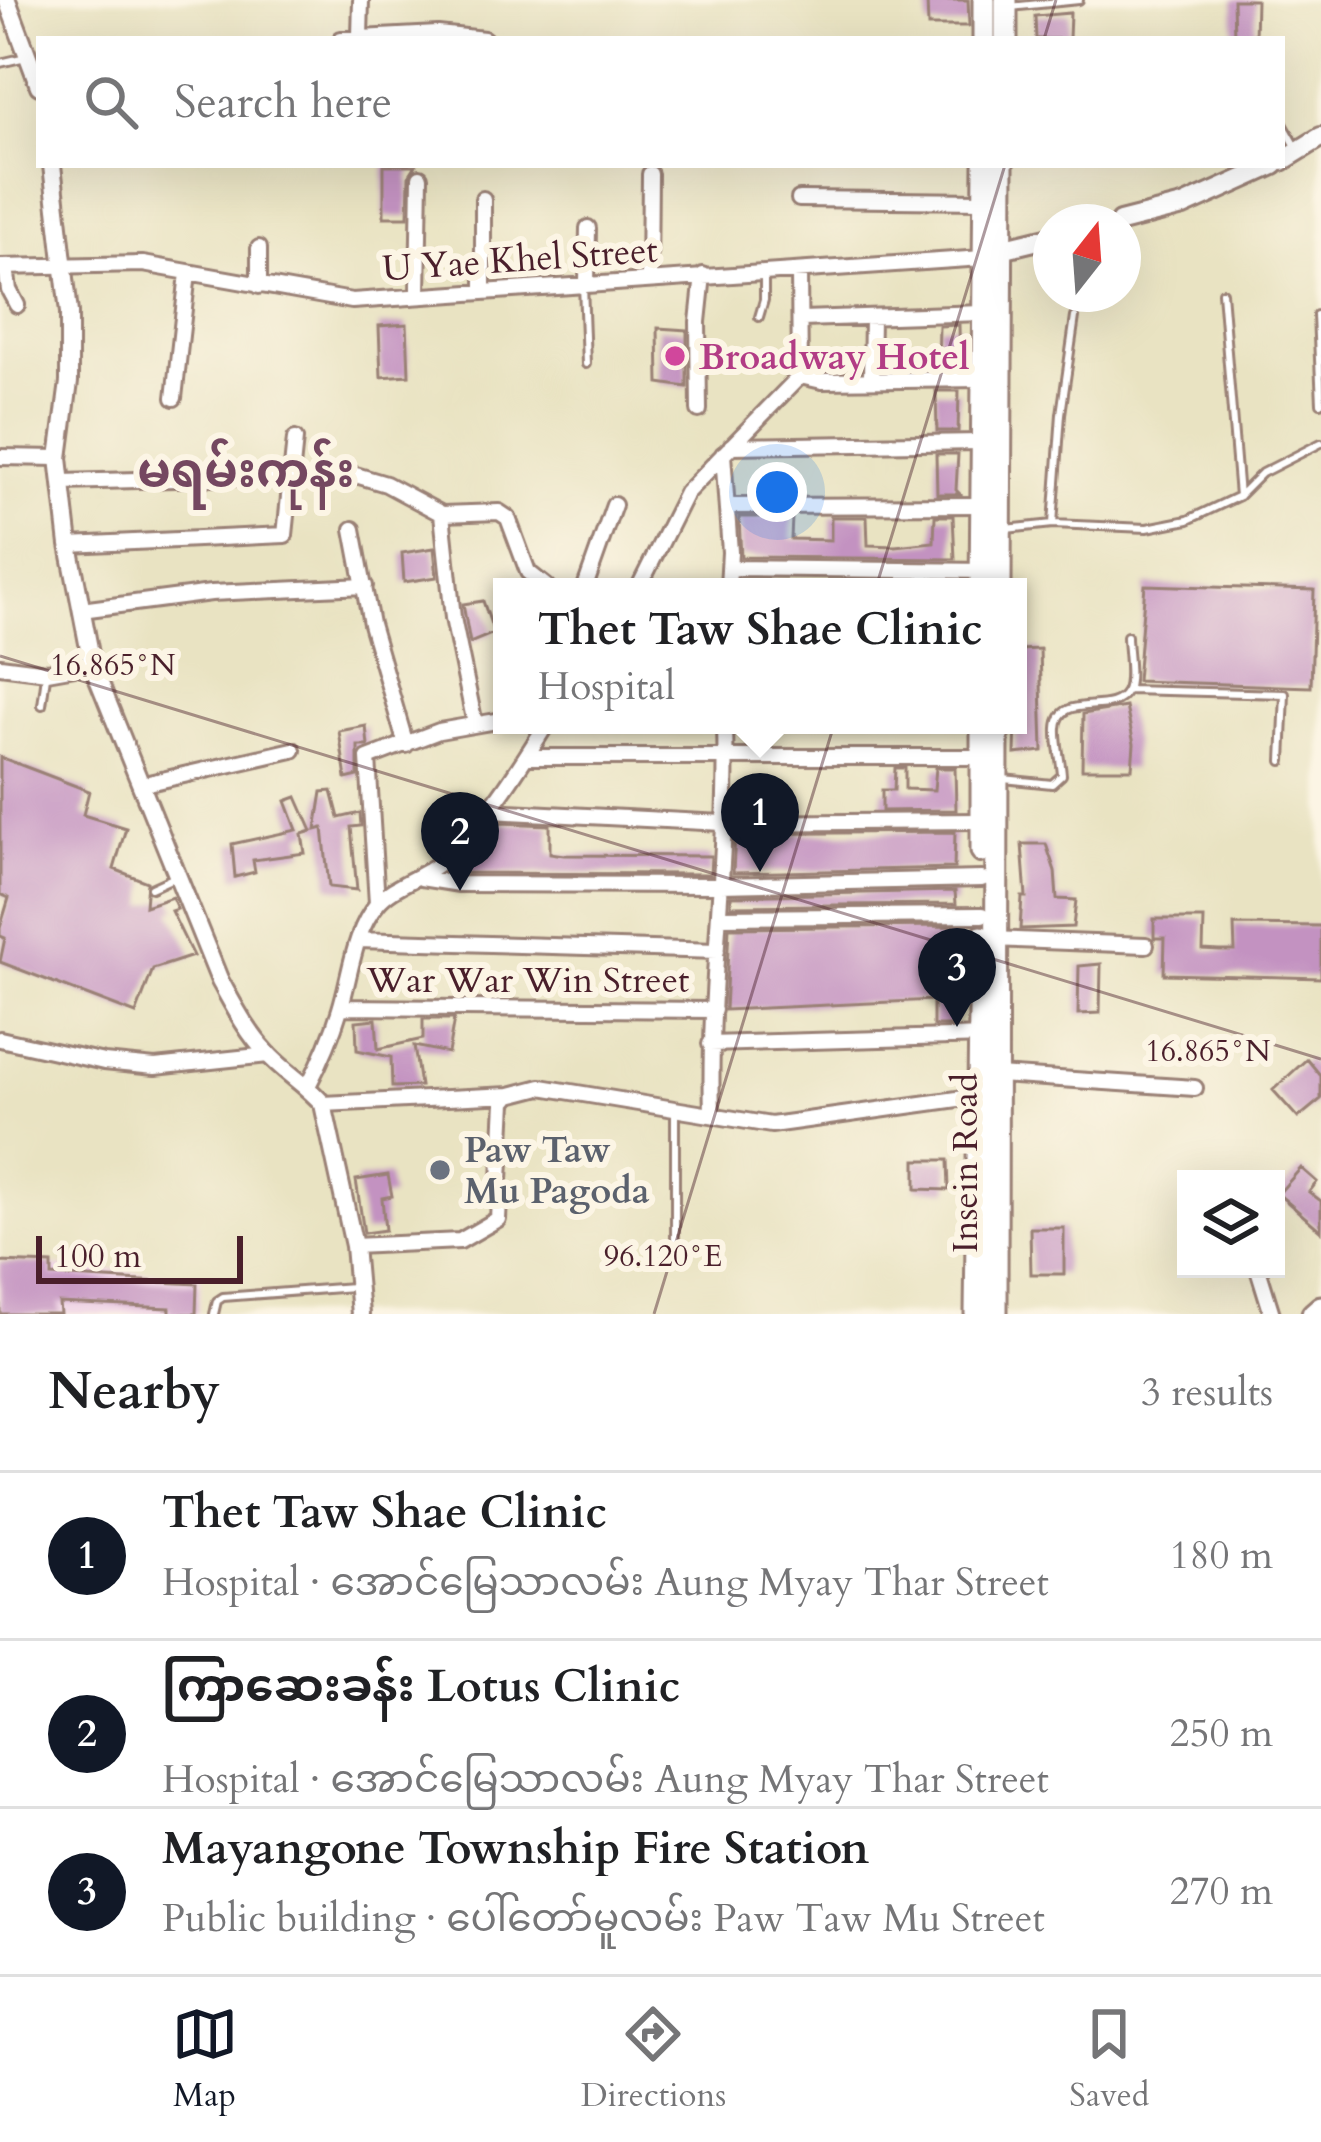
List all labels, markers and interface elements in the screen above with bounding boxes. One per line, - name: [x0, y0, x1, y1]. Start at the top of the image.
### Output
- search box: [36, 36, 1285, 168]
- icon: search: [78, 69, 144, 135]
- text: Search here: [174, 72, 392, 133]
- north arrow: [1033, 204, 1141, 312]
- street label: U Yae Khel Street: [381, 225, 659, 294]
- place label: Broadway Hotel: [699, 333, 970, 382]
- marker: Broadway Hotel: [662, 343, 688, 369]
- district label: မရမ်းကုန်း: [137, 438, 355, 510]
- your location: [747, 462, 807, 522]
- popup: [493, 578, 1027, 734]
- text: Thet Taw Shae Clinic: [538, 599, 982, 660]
- text: 16.865°N: [50, 645, 176, 686]
- text: Hospital: [538, 660, 675, 713]
- pin: 1: [721, 773, 799, 872]
- pin: 2: [421, 792, 499, 891]
- pin: 3: [918, 928, 996, 1027]
- street label: War War Win Street: [366, 956, 689, 1005]
- text: 16.865°N: [1145, 1031, 1271, 1072]
- street label: Insein Road: [941, 1073, 990, 1253]
- place label: Paw Taw Mu Pagoda: [464, 1126, 650, 1216]
- marker: Paw Taw Mu Pagoda: [427, 1157, 453, 1183]
- map controls: [1177, 1170, 1285, 1278]
- button: layers: [1177, 1170, 1285, 1278]
- scale bar: [36, 1230, 243, 1283]
- text: 100 m: [54, 1234, 141, 1279]
- text: 96.120°E: [604, 1236, 722, 1277]
- text: Nearby: [48, 1357, 220, 1427]
- text: 3 results: [1141, 1366, 1273, 1419]
- text: Thet Taw Shae Clinic: [162, 1482, 607, 1543]
- text: 1: [77, 1529, 97, 1582]
- text: 180 m: [1170, 1529, 1273, 1582]
- text: Hospital · အောင်မြေသာလမ်း Aung Myay Thar Street: [162, 1556, 1049, 1609]
- text: ကြာဆေးခန်း Lotus Clinic: [162, 1656, 680, 1717]
- text: 2: [77, 1707, 97, 1760]
- text: 250 m: [1170, 1707, 1273, 1760]
- text: Hospital · အောင်မြေသာလမ်း Aung Myay Thar Street: [162, 1753, 1049, 1806]
- text: Mayangone Township Fire Station: [162, 1818, 869, 1879]
- text: 3: [77, 1865, 97, 1918]
- text: 270 m: [1170, 1865, 1273, 1918]
- text: Public building · ပေါ်တော်မူလမ်း Paw Taw Mu Street: [162, 1892, 1045, 1945]
- tab: Map: [172, 2001, 238, 2118]
- tab: Directions: [581, 2001, 726, 2118]
- tab: Saved: [1069, 2001, 1149, 2118]

